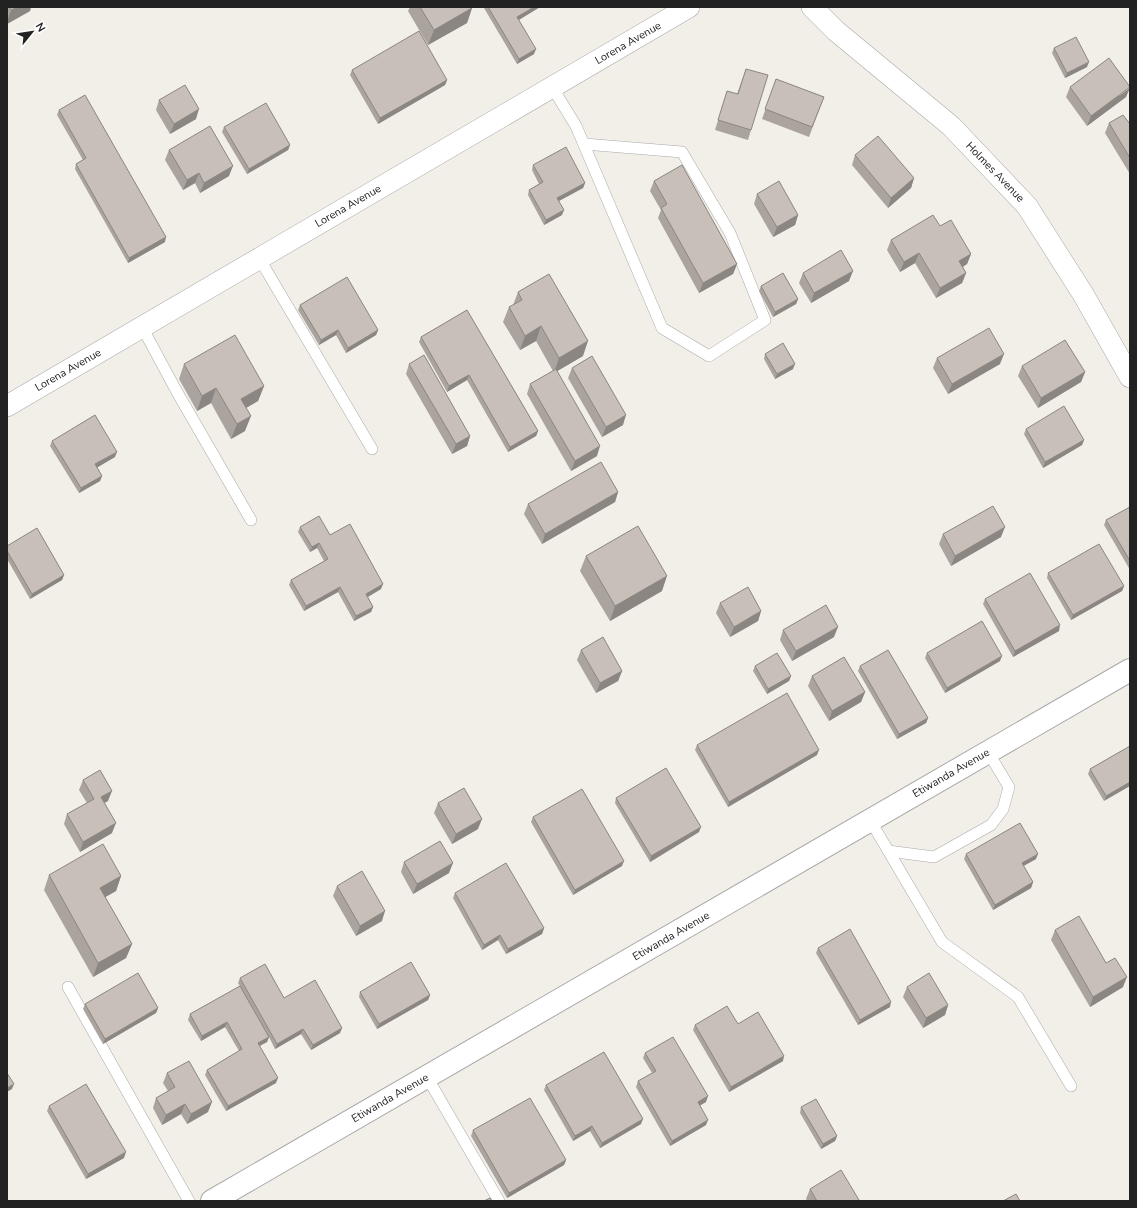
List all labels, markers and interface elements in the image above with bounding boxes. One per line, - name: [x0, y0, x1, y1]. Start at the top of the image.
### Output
- north arrow: [12, 12, 52, 52]
- street label: Lorena Avenue: [592, 18, 664, 68]
- text: N: [32, 20, 49, 35]
- street label: Holmes Avenue: [962, 139, 1028, 206]
- street label: Lorena Avenue: [312, 181, 384, 231]
- street label: Lorena Avenue: [32, 345, 104, 395]
- street label: Etiwanda Avenue: [910, 745, 992, 801]
- street label: Etiwanda Avenue: [630, 908, 712, 964]
- street label: Etiwanda Avenue: [349, 1070, 431, 1126]

